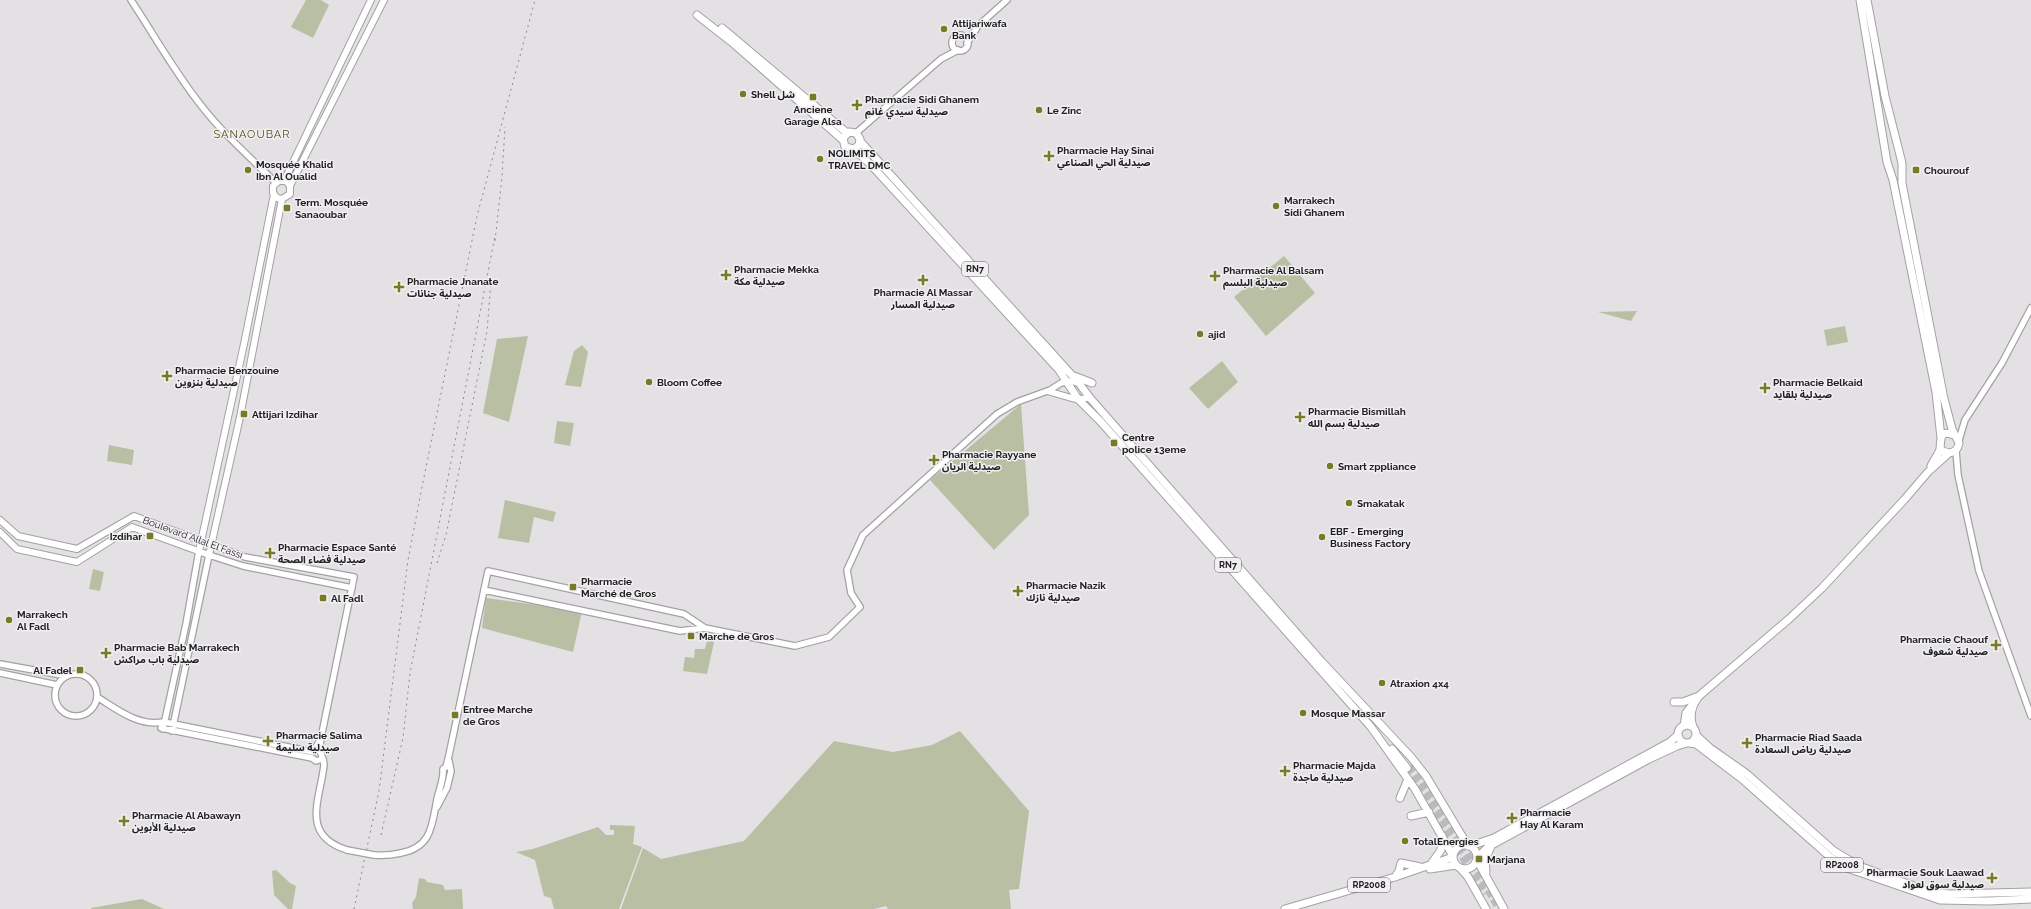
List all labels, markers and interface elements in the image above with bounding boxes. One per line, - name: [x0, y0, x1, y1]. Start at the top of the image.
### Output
- place label: Attijariwafa Bank: [952, 18, 1007, 41]
- marker: Attijariwafa Bank: [939, 24, 949, 34]
- marker: Shell شل: [738, 89, 748, 99]
- place label: Shell شل: [751, 89, 795, 101]
- marker: Anciene Garage Alsa: [808, 92, 818, 102]
- place label: Pharmacie Sidi Ghanem صيدلية سيدي غانم: [865, 94, 979, 120]
- marker: Pharmacie Sidi Ghanem صيدلية سيدي غانم: [852, 100, 862, 110]
- place label: Anciene Garage Alsa: [784, 104, 842, 127]
- marker: Le Zinc: [1034, 105, 1044, 115]
- place label: Le Zinc: [1047, 105, 1082, 116]
- district label: SANAOUBAR: [214, 128, 290, 141]
- place label: Pharmacie Hay Sinai صيدلية الحي الصناعي: [1057, 145, 1154, 171]
- place label: NOLIMITS TRAVEL DMC: [828, 148, 891, 171]
- marker: Pharmacie Hay Sinai صيدلية الحي الصناعي: [1044, 151, 1054, 161]
- marker: NOLIMITS TRAVEL DMC: [815, 154, 825, 164]
- place label: Mosquée Khalid Ibn Al Oualid: [256, 159, 334, 182]
- marker: Mosquée Khalid Ibn Al Oualid: [243, 165, 253, 175]
- marker: Chourouf: [1911, 165, 1921, 175]
- place label: Chourouf: [1924, 165, 1969, 176]
- place label: Marrakech Sidi Ghanem: [1284, 195, 1344, 218]
- place label: Term. Mosquée Sanaoubar: [295, 197, 368, 220]
- marker: Marrakech Sidi Ghanem: [1271, 201, 1281, 211]
- marker: Term. Mosquée Sanaoubar: [282, 203, 292, 213]
- road number: RN7: [962, 262, 988, 276]
- place label: Pharmacie Mekka صيدلية مكة: [734, 264, 819, 288]
- place label: Pharmacie Al Balsam صيدلية البلسم: [1223, 265, 1324, 290]
- marker: Pharmacie Mekka صيدلية مكة: [721, 270, 731, 280]
- marker: Pharmacie Al Balsam صيدلية البلسم: [1210, 271, 1220, 281]
- marker: Pharmacie Al Massar صيدلية المسار: [918, 275, 928, 285]
- place label: Pharmacie Jnanate صيدلية جنانات: [407, 276, 498, 300]
- marker: Pharmacie Jnanate صيدلية جنانات: [394, 282, 404, 292]
- place label: Pharmacie Al Massar صيدلية المسار: [873, 287, 973, 311]
- marker: ajid: [1195, 329, 1205, 339]
- place label: ajid: [1208, 329, 1226, 340]
- place label: Pharmacie Benzouine صيدلية بنزوين: [175, 365, 279, 389]
- marker: Pharmacie Benzouine صيدلية بنزوين: [162, 371, 172, 381]
- marker: Bloom Coffee: [644, 377, 654, 387]
- place label: Bloom Coffee: [657, 377, 722, 388]
- place label: Pharmacie Belkaid صيدلية بلقايد: [1773, 377, 1863, 401]
- marker: Pharmacie Belkaid صيدلية بلقايد: [1760, 383, 1770, 393]
- place label: Pharmacie Bismillah صيدلية بسم الله: [1308, 406, 1406, 431]
- marker: Attijari Izdihar: [239, 409, 249, 419]
- place label: Attijari Izdihar: [252, 409, 318, 420]
- marker: Pharmacie Bismillah صيدلية بسم الله: [1295, 412, 1305, 422]
- place label: Centre police 13eme: [1122, 432, 1186, 455]
- marker: Centre police 13eme: [1109, 438, 1119, 448]
- place label: Pharmacie Rayyane صيدلية الريان: [942, 449, 1036, 473]
- marker: Pharmacie Rayyane صيدلية الريان: [929, 455, 939, 465]
- marker: Smart zppliance: [1325, 461, 1335, 471]
- place label: Smart zppliance: [1338, 461, 1416, 472]
- marker: Smakatak: [1344, 498, 1354, 508]
- place label: Smakatak: [1357, 498, 1405, 509]
- street label: Boulevard Allal El Fassi: [141, 514, 244, 561]
- place label: EBF - Emerging Business Factory: [1330, 526, 1411, 549]
- place label: Izdihar: [110, 531, 142, 542]
- marker: Izdihar: [145, 531, 155, 541]
- marker: EBF - Emerging Business Factory: [1317, 532, 1327, 542]
- place label: Pharmacie Espace Santé صيدلية فضاء الصحة: [278, 542, 396, 566]
- marker: Pharmacie Espace Santé صيدلية فضاء الصحة: [265, 548, 275, 558]
- road number: RN7: [1215, 558, 1241, 572]
- place label: Pharmacie Marché de Gros: [581, 576, 656, 599]
- place label: Pharmacie Nazik صيدلية نازك: [1026, 580, 1106, 604]
- marker: Pharmacie Marché de Gros: [568, 582, 578, 592]
- marker: Pharmacie Nazik صيدلية نازك: [1013, 586, 1023, 596]
- marker: Al Fadl: [318, 593, 328, 603]
- place label: Al Fadl: [331, 593, 364, 604]
- place label: Marrakech Al Fadl: [17, 609, 68, 632]
- marker: Marrakech Al Fadl: [4, 615, 14, 625]
- marker: Marche de Gros: [686, 631, 696, 641]
- place label: Marche de Gros: [699, 631, 774, 642]
- place label: Pharmacie Chaouf صيدلية شعوف: [1900, 634, 1988, 658]
- marker: Pharmacie Chaouf صيدلية شعوف: [1991, 640, 2001, 650]
- place label: Pharmacie Bab Marrakech صيدلية باب مراكش: [114, 642, 240, 666]
- marker: Pharmacie Bab Marrakech صيدلية باب مراكش: [101, 648, 111, 658]
- place label: Al Fadel: [33, 665, 73, 676]
- marker: Al Fadel: [75, 665, 85, 675]
- marker: Atraxion 4x4: [1377, 678, 1387, 688]
- place label: Atraxion 4x4: [1390, 678, 1449, 689]
- place label: Entree Marche de Gros: [463, 704, 533, 727]
- marker: Mosque Massar: [1298, 708, 1308, 718]
- place label: Mosque Massar: [1311, 708, 1385, 719]
- marker: Entree Marche de Gros: [450, 710, 460, 720]
- place label: Pharmacie Salima صيدلية سليمة: [276, 730, 362, 754]
- place label: Pharmacie Riad Saada صيدلية رياض السعادة: [1755, 732, 1862, 756]
- marker: Pharmacie Salima صيدلية سليمة: [263, 736, 273, 746]
- marker: Pharmacie Riad Saada صيدلية رياض السعادة: [1742, 738, 1752, 748]
- place label: Pharmacie Majda صيدلية ماجدة: [1293, 760, 1376, 784]
- marker: Pharmacie Majda صيدلية ماجدة: [1280, 766, 1290, 776]
- place label: Pharmacie Hay Al Karam: [1520, 807, 1584, 830]
- place label: Pharmacie Al Abawayn صيدلية الأبوين: [132, 810, 241, 834]
- marker: Pharmacie Hay Al Karam: [1507, 813, 1517, 823]
- marker: Pharmacie Al Abawayn صيدلية الأبوين: [119, 816, 129, 826]
- marker: TotalEnergies: [1400, 836, 1410, 846]
- place label: TotalEnergies: [1413, 836, 1479, 847]
- marker: Marjana: [1474, 854, 1484, 864]
- place label: Marjana: [1487, 854, 1526, 865]
- road number: RP2008: [1821, 858, 1863, 872]
- place label: Pharmacie Souk Laawad صيدلية سوق لعواد: [1867, 867, 1985, 891]
- marker: Pharmacie Souk Laawad صيدلية سوق لعواد: [1987, 873, 1997, 883]
- road number: RP2008: [1348, 878, 1390, 892]

